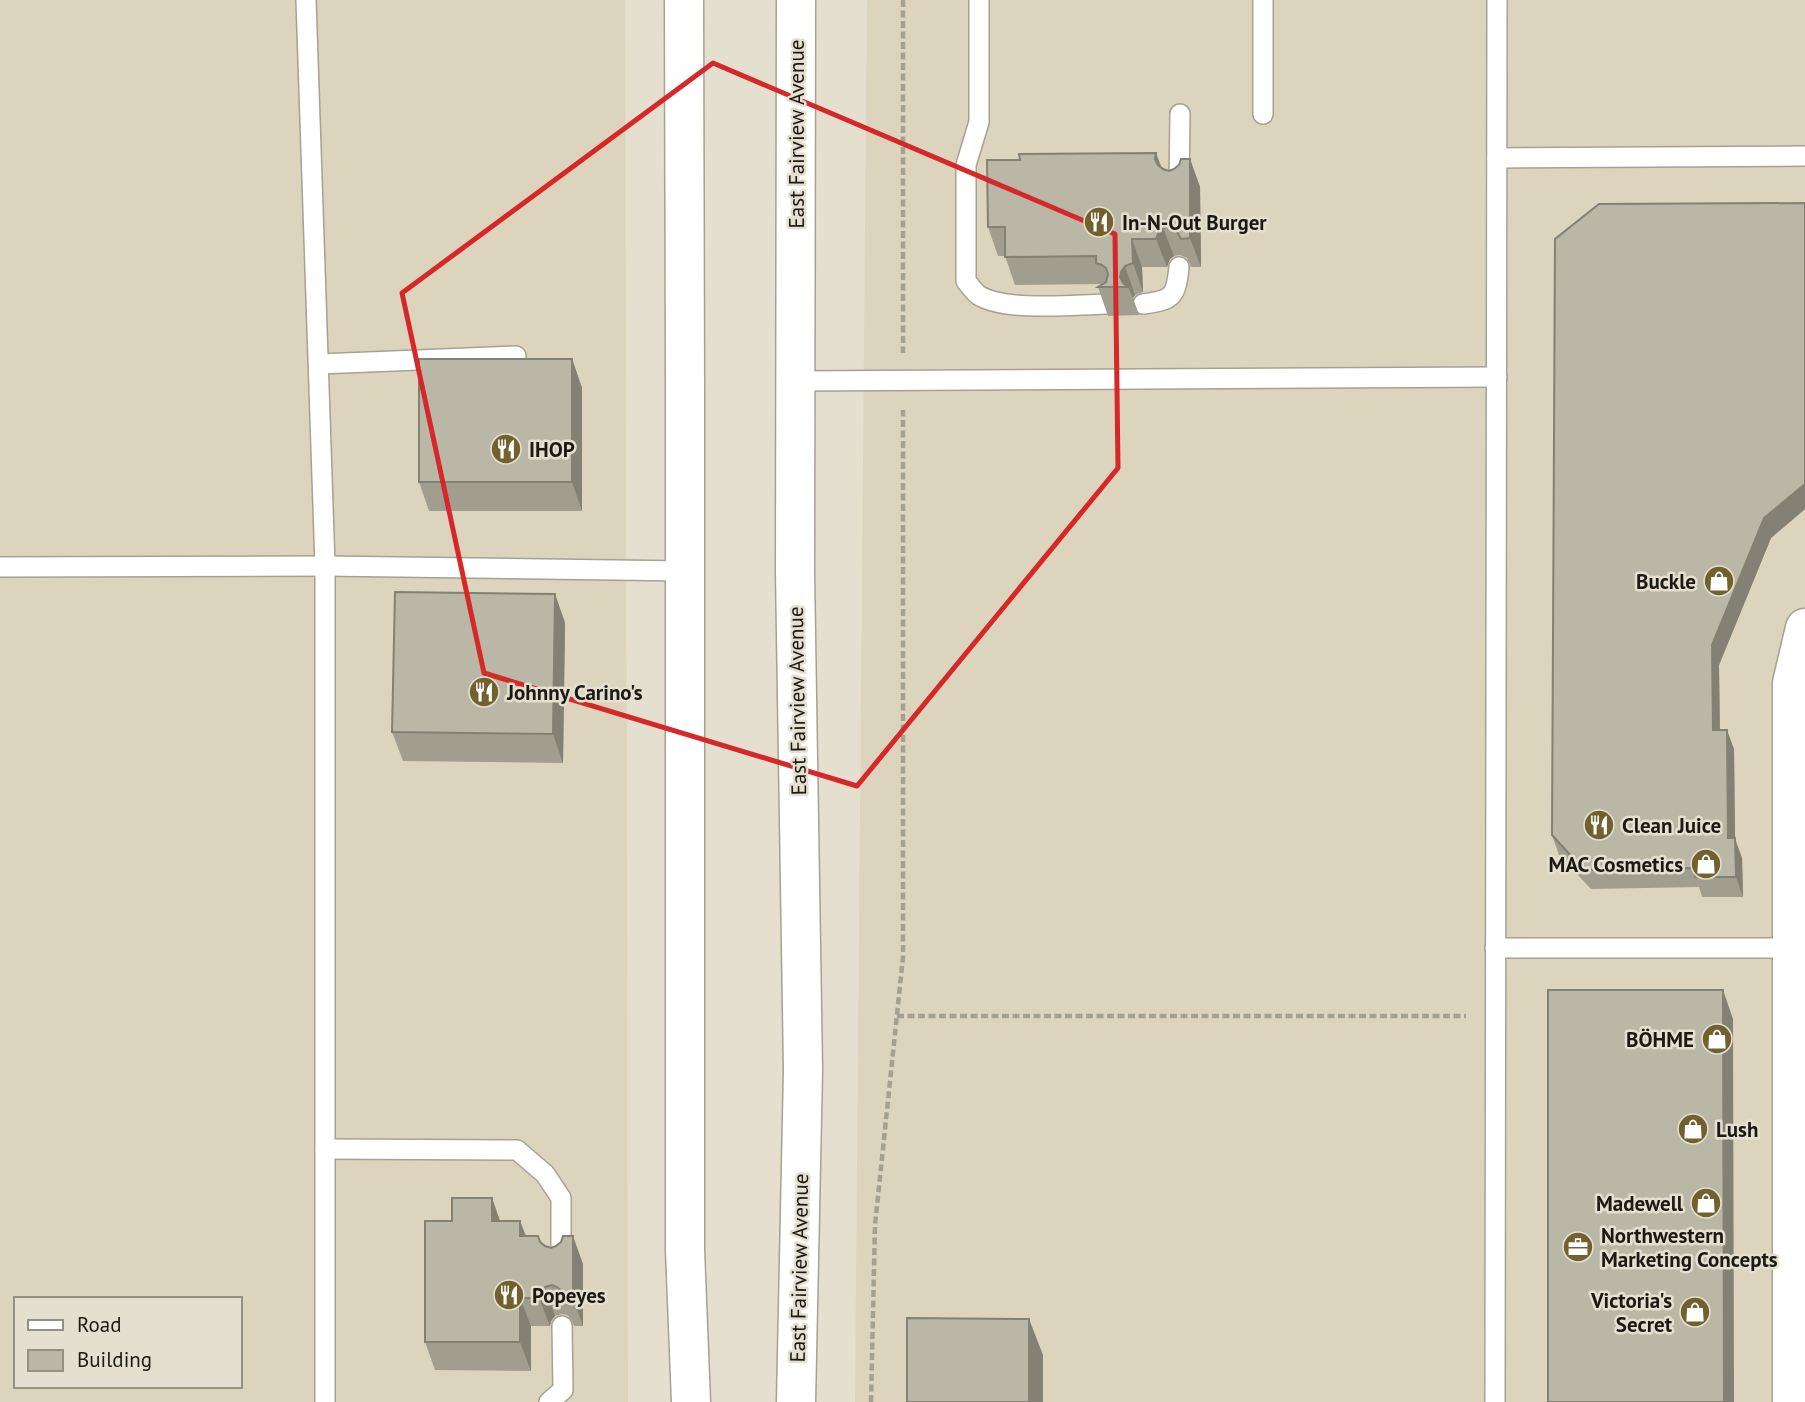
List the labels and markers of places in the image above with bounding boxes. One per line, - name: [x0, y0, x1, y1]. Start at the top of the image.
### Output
- restaurant icon: In-N-Out Burger: [1082, 205, 1116, 239]
- place label: In-N-Out Burger: [1122, 209, 1267, 236]
- restaurant icon: IHOP: [489, 432, 523, 466]
- place label: IHOP: [529, 436, 575, 463]
- shop icon: Buckle: [1702, 564, 1736, 598]
- place label: Buckle: [1636, 568, 1696, 595]
- restaurant icon: Johnny Carino's: [467, 675, 501, 709]
- place label: Johnny Carino's: [506, 679, 643, 706]
- restaurant icon: Clean Juice: [1582, 808, 1616, 842]
- place label: Clean Juice: [1622, 812, 1721, 839]
- shop icon: MAC Cosmetics: [1689, 847, 1723, 881]
- place label: MAC Cosmetics: [1549, 851, 1683, 878]
- shop icon: BÖHME: [1700, 1022, 1734, 1056]
- place label: BÖHME: [1626, 1026, 1694, 1053]
- shop icon: Lush: [1676, 1112, 1710, 1146]
- place label: Lush: [1716, 1116, 1758, 1143]
- shop icon: Madewell: [1689, 1186, 1723, 1220]
- place label: Madewell: [1596, 1190, 1684, 1217]
- place label: Northwestern Marketing Concepts: [1601, 1222, 1778, 1273]
- office icon: Northwestern Marketing Concepts: [1561, 1230, 1595, 1264]
- restaurant icon: Popeyes: [492, 1278, 526, 1312]
- place label: Popeyes: [532, 1282, 606, 1309]
- place label: Victoria's Secret: [1590, 1287, 1673, 1338]
- shop icon: Victoria's Secret: [1678, 1295, 1712, 1329]

